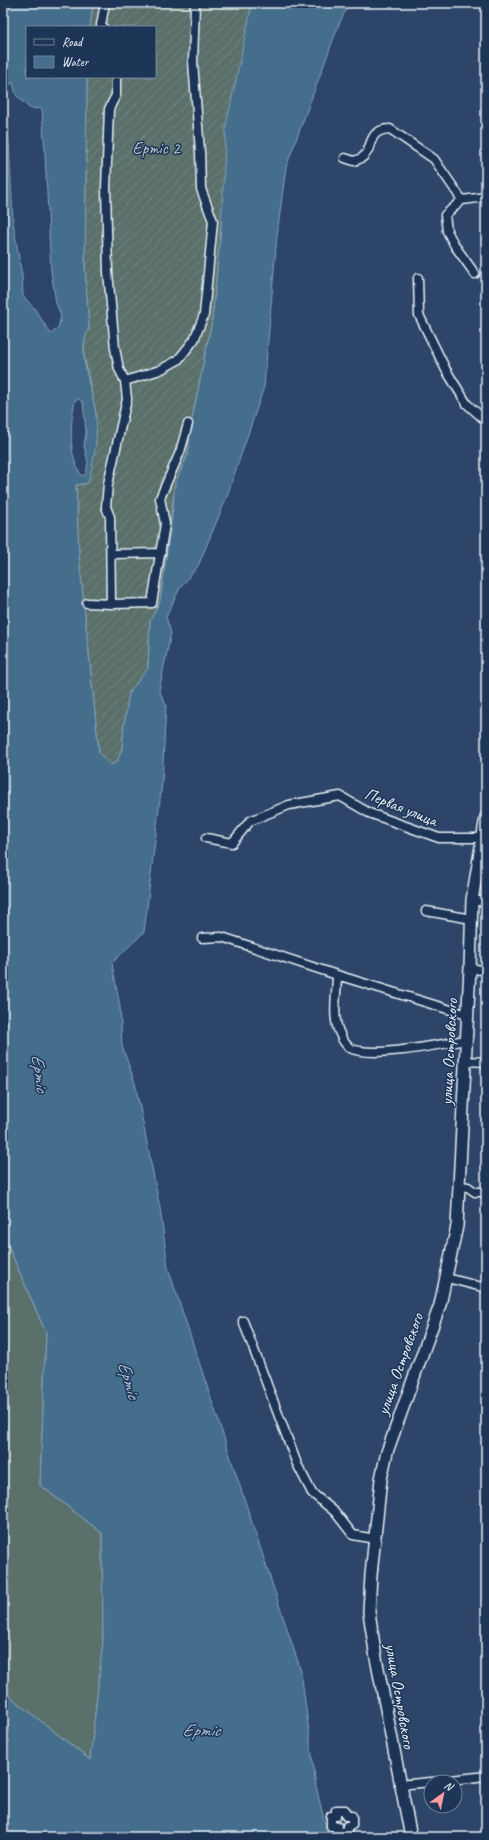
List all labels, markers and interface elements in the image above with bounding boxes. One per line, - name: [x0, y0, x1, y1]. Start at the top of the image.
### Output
- legend: [26, 26, 156, 78]
- text: Road: [62, 34, 84, 50]
- text: Water: [62, 54, 90, 70]
- park label: Ертіс 2: [132, 138, 181, 159]
- street label: Первая улица: [362, 783, 442, 832]
- street label: улица Островского: [436, 997, 462, 1107]
- water label: Ертіс: [27, 1053, 54, 1096]
- street label: улица Островского: [372, 1309, 428, 1419]
- water label: Ертіс: [113, 1359, 146, 1404]
- street label: улица Островского: [380, 1641, 420, 1751]
- water label: Ертіс: [182, 1719, 222, 1741]
- north arrow: [423, 1774, 463, 1814]
- text: N: [442, 1778, 457, 1795]

